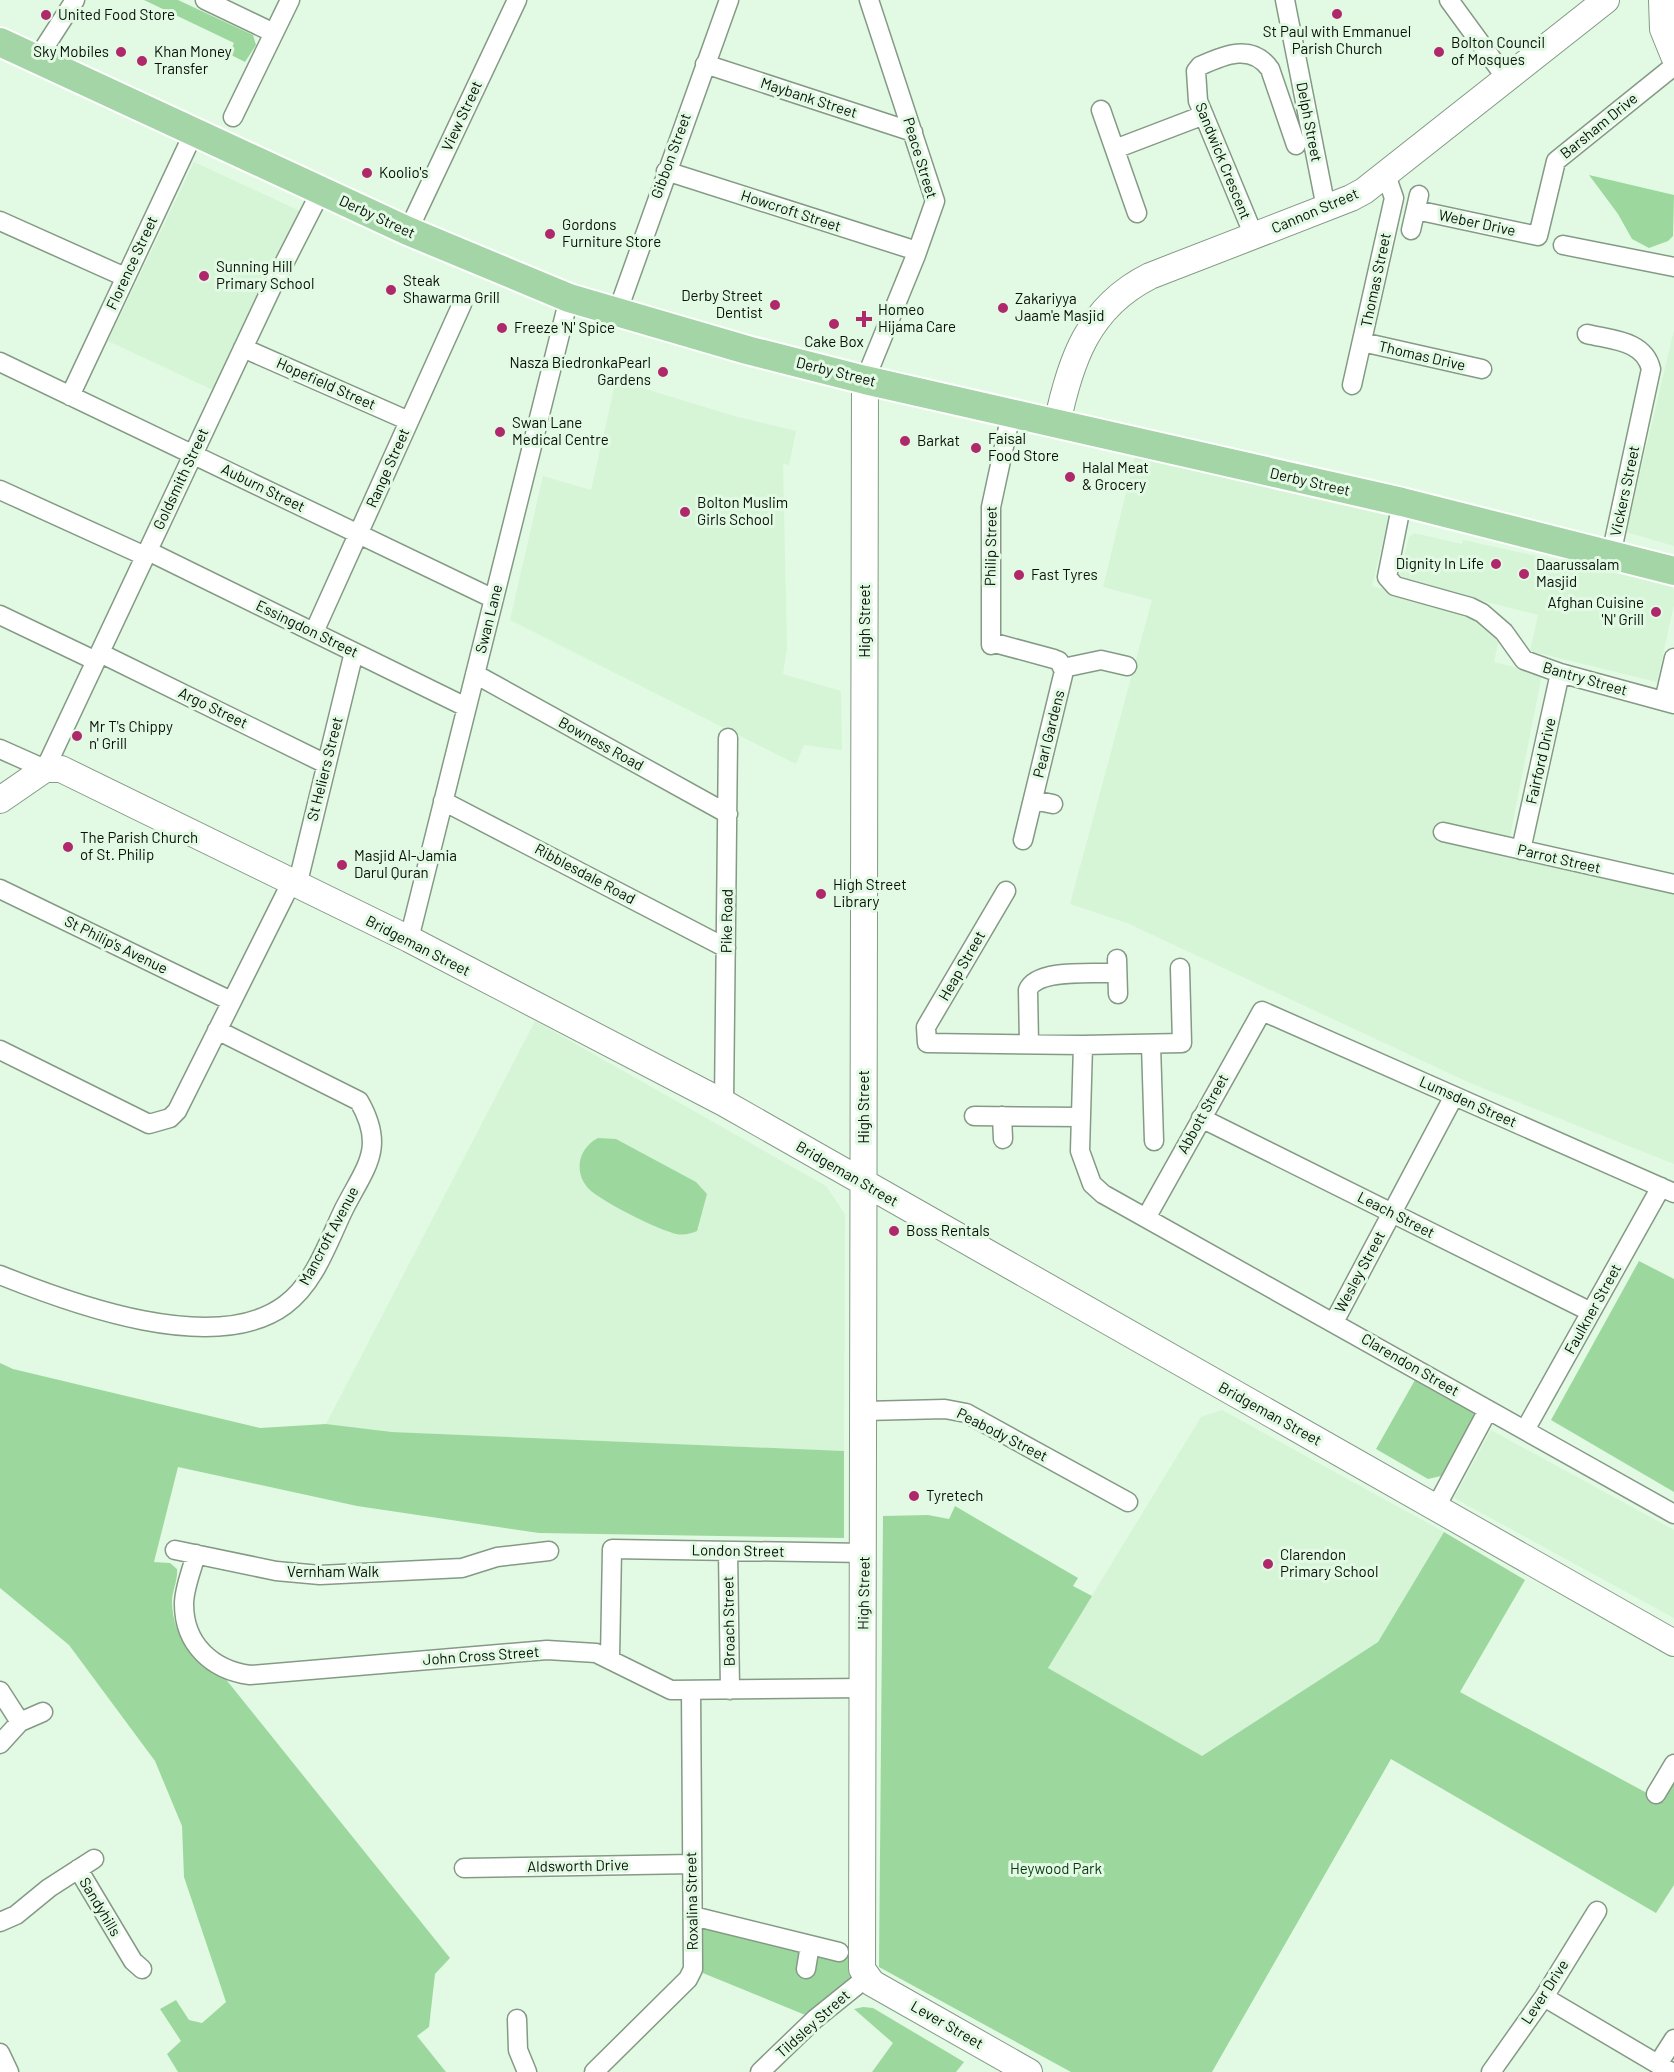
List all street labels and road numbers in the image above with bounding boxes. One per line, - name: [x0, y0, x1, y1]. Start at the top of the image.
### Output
- street label: Maybank Street: [759, 73, 860, 121]
- street label: View Street: [437, 78, 485, 153]
- street label: Delph Street: [1293, 80, 1327, 163]
- street label: Barsham Drive: [1556, 89, 1641, 162]
- street label: Sandwick Crescent: [1192, 100, 1256, 222]
- street label: Gibbon Street: [646, 111, 694, 201]
- street label: Peace Street: [900, 115, 942, 200]
- street label: Cannon Street: [1268, 184, 1361, 237]
- street label: Howcroft Street: [739, 185, 844, 235]
- street label: Derby Street: [337, 191, 418, 242]
- street label: Weber Drive: [1437, 205, 1517, 239]
- street label: Florence Street: [102, 213, 161, 312]
- street label: Thomas Street: [1356, 231, 1394, 329]
- street label: Thomas Drive: [1377, 336, 1467, 374]
- street label: Derby Street: [794, 352, 878, 390]
- street label: Hopefield Street: [274, 353, 379, 413]
- street label: Goldsmith Street: [149, 425, 211, 532]
- street label: Range Street: [362, 425, 413, 510]
- street label: Vickers Street: [1606, 444, 1642, 538]
- street label: Auburn Street: [219, 459, 308, 515]
- street label: Derby Street: [1268, 463, 1352, 499]
- street label: Philip Street: [980, 506, 1000, 586]
- street label: Swan Lane: [471, 582, 505, 655]
- street label: High Street: [855, 584, 873, 658]
- street label: Essingdon Street: [253, 596, 362, 661]
- street label: Bantry Street: [1541, 657, 1630, 699]
- street label: Argo Street: [176, 683, 251, 732]
- street label: Pearl Gardens: [1028, 688, 1068, 779]
- street label: Bowness Road: [556, 712, 647, 774]
- street label: St Heliers Street: [302, 715, 346, 823]
- street label: Fairford Drive: [1521, 716, 1559, 806]
- street label: Ribblesdale Road: [532, 839, 639, 907]
- street label: Parrot Street: [1516, 840, 1603, 876]
- street label: Pike Road: [716, 889, 736, 953]
- street label: St Philip's Avenue: [62, 911, 171, 977]
- street label: Bridgeman Street: [363, 911, 474, 979]
- street label: Heap Street: [934, 927, 988, 1004]
- street label: High Street: [854, 1070, 872, 1144]
- street label: Abbott Street: [1173, 1071, 1231, 1157]
- street label: Lumsden Street: [1417, 1072, 1520, 1131]
- street label: Bridgeman Street: [793, 1137, 902, 1210]
- street label: Mancroft Avenue: [295, 1183, 362, 1288]
- street label: Leach Street: [1355, 1187, 1438, 1241]
- street label: Wesley Street: [1330, 1228, 1388, 1315]
- street label: Faulkner Street: [1560, 1260, 1624, 1357]
- street label: Clarendon Street: [1358, 1329, 1463, 1399]
- street label: Bridgeman Street: [1216, 1377, 1325, 1449]
- street label: Peabody Street: [954, 1404, 1051, 1465]
- street label: London Street: [691, 1540, 785, 1560]
- street label: High Street: [853, 1556, 873, 1630]
- street label: Vernham Walk: [287, 1562, 379, 1580]
- street label: Broach Street: [718, 1576, 738, 1666]
- street label: John Cross Street: [422, 1642, 540, 1668]
- street label: Roxalina Street: [681, 1851, 701, 1951]
- street label: Aldsworth Drive: [527, 1855, 629, 1875]
- street label: Sandyhills: [76, 1874, 125, 1939]
- street label: Lever Drive: [1517, 1956, 1572, 2027]
- street label: Tildsley Street: [772, 1985, 853, 2061]
- street label: Lever Street: [908, 1996, 987, 2052]

